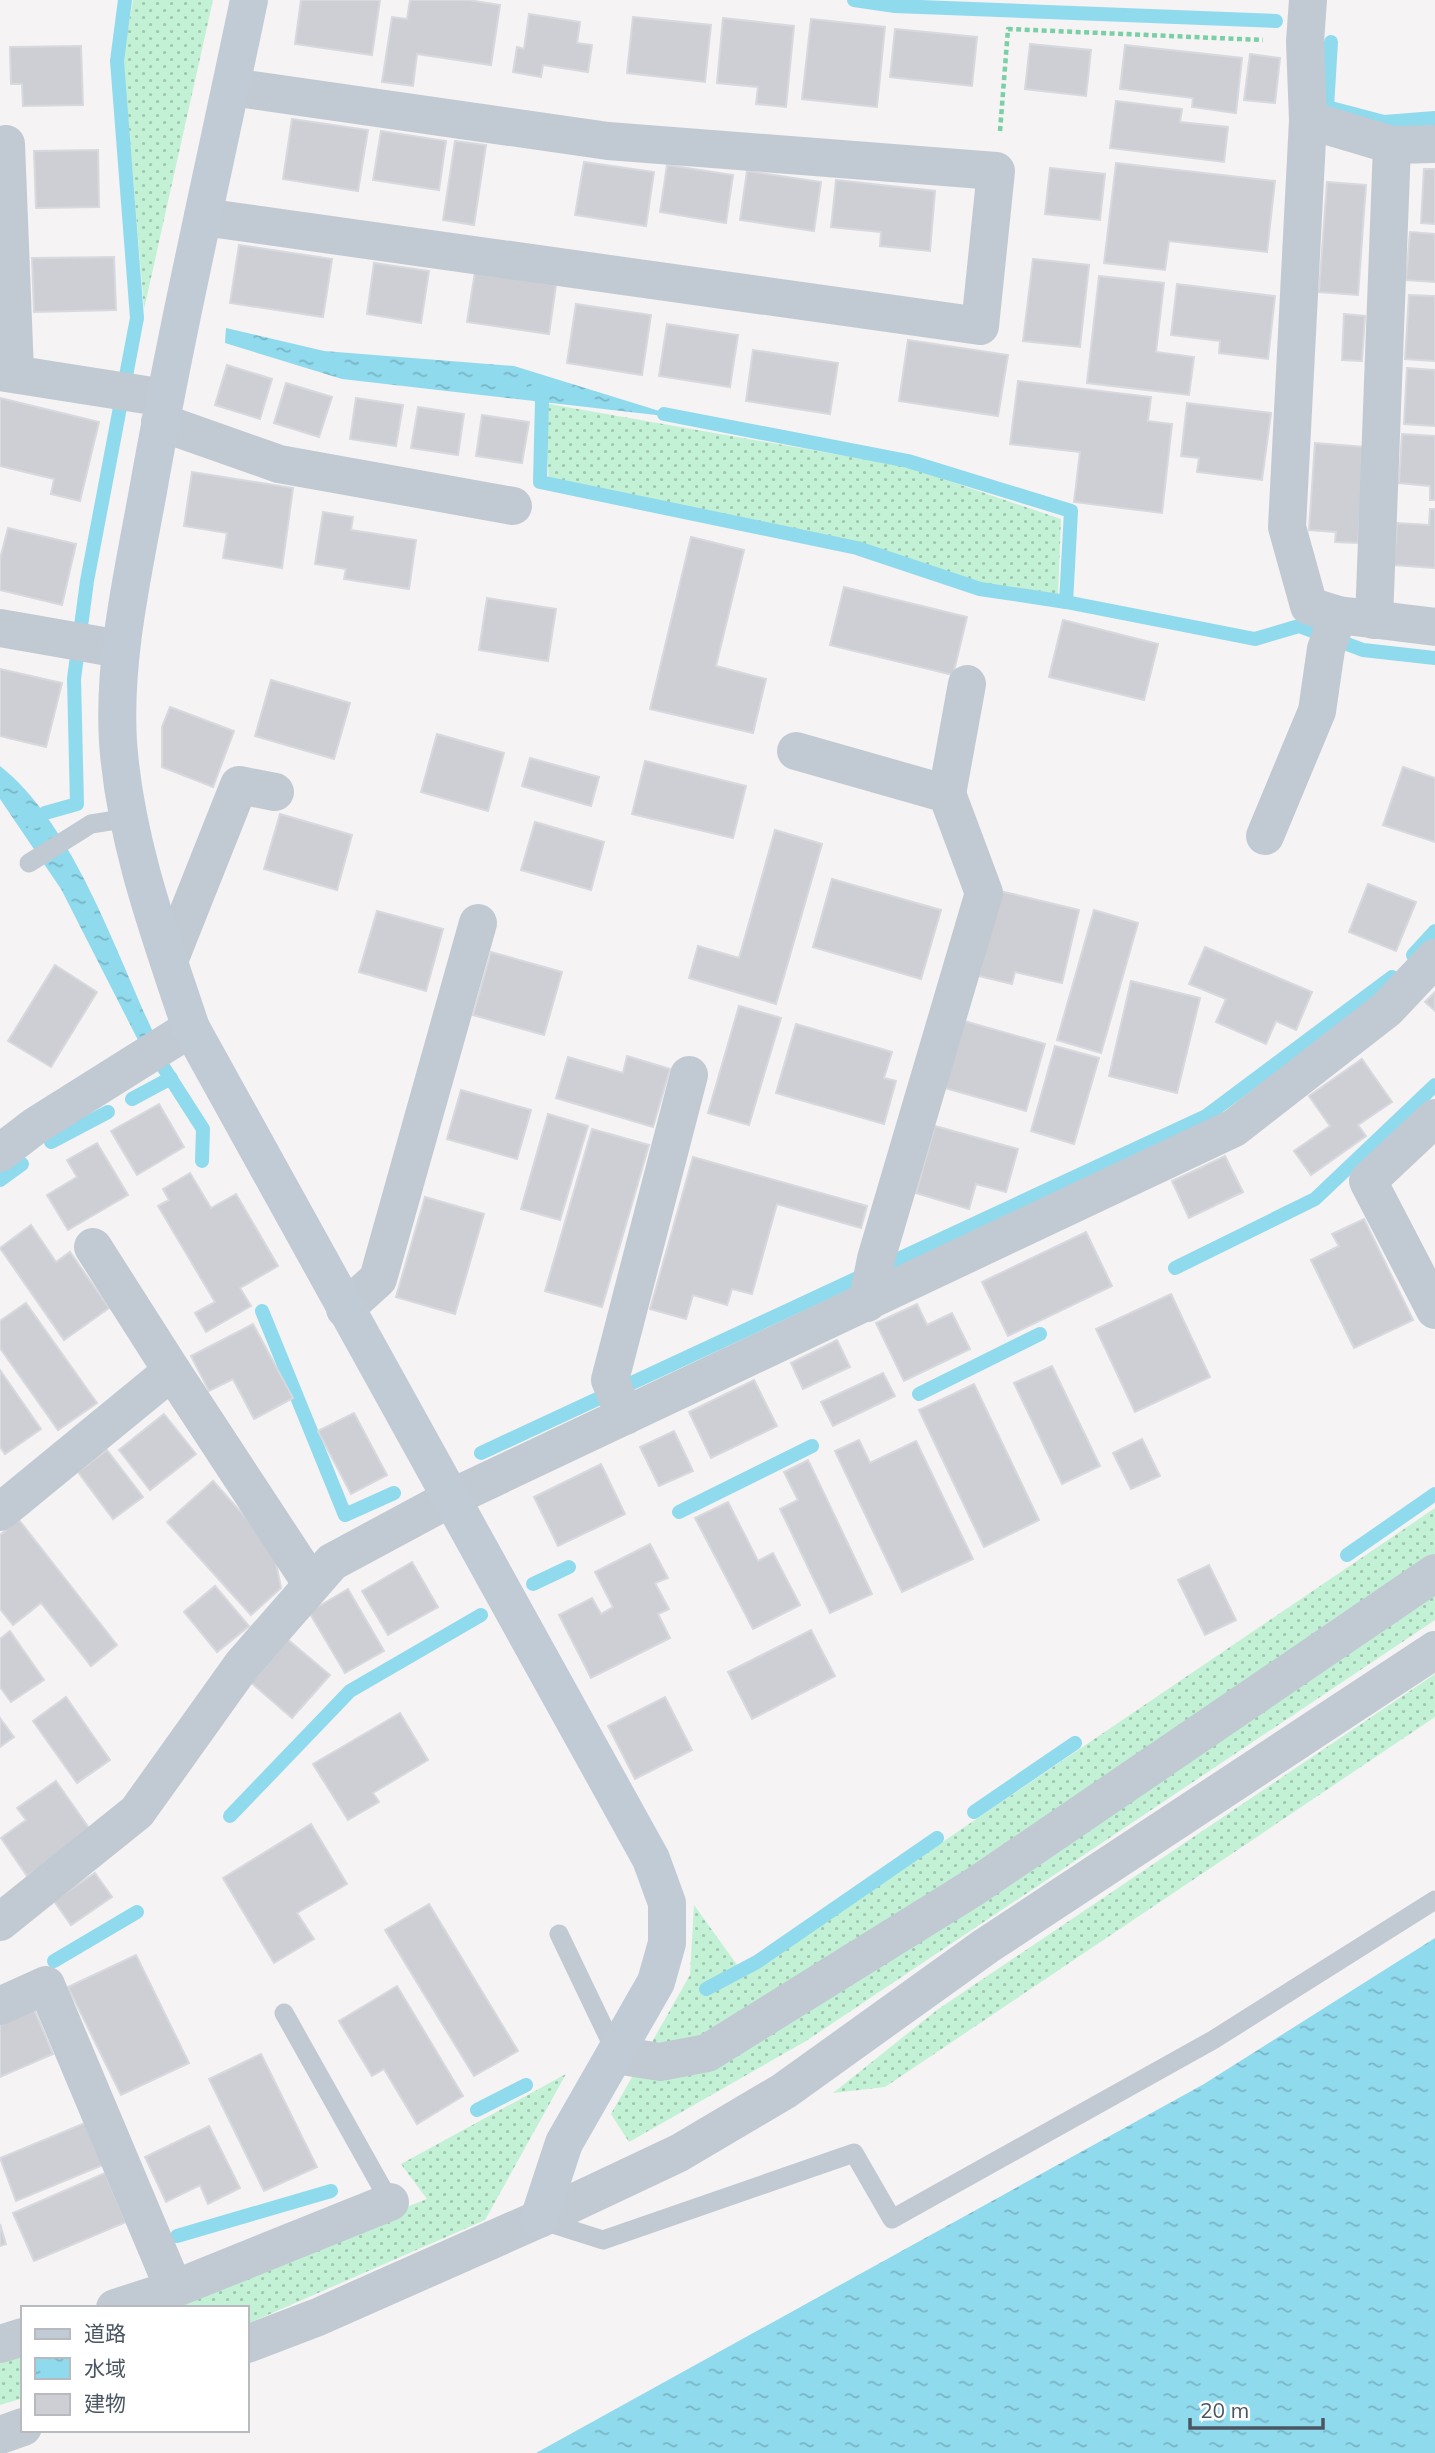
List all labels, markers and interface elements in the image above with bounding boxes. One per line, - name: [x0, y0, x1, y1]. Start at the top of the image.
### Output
- legend: [21, 2306, 248, 2432]
- text: 道路: [84, 2320, 126, 2346]
- text: 水域: [84, 2355, 126, 2381]
- scale bar: [1190, 2386, 1323, 2430]
- text: 建物: [84, 2390, 126, 2416]
- text: 20 m: [1200, 2397, 1249, 2423]

